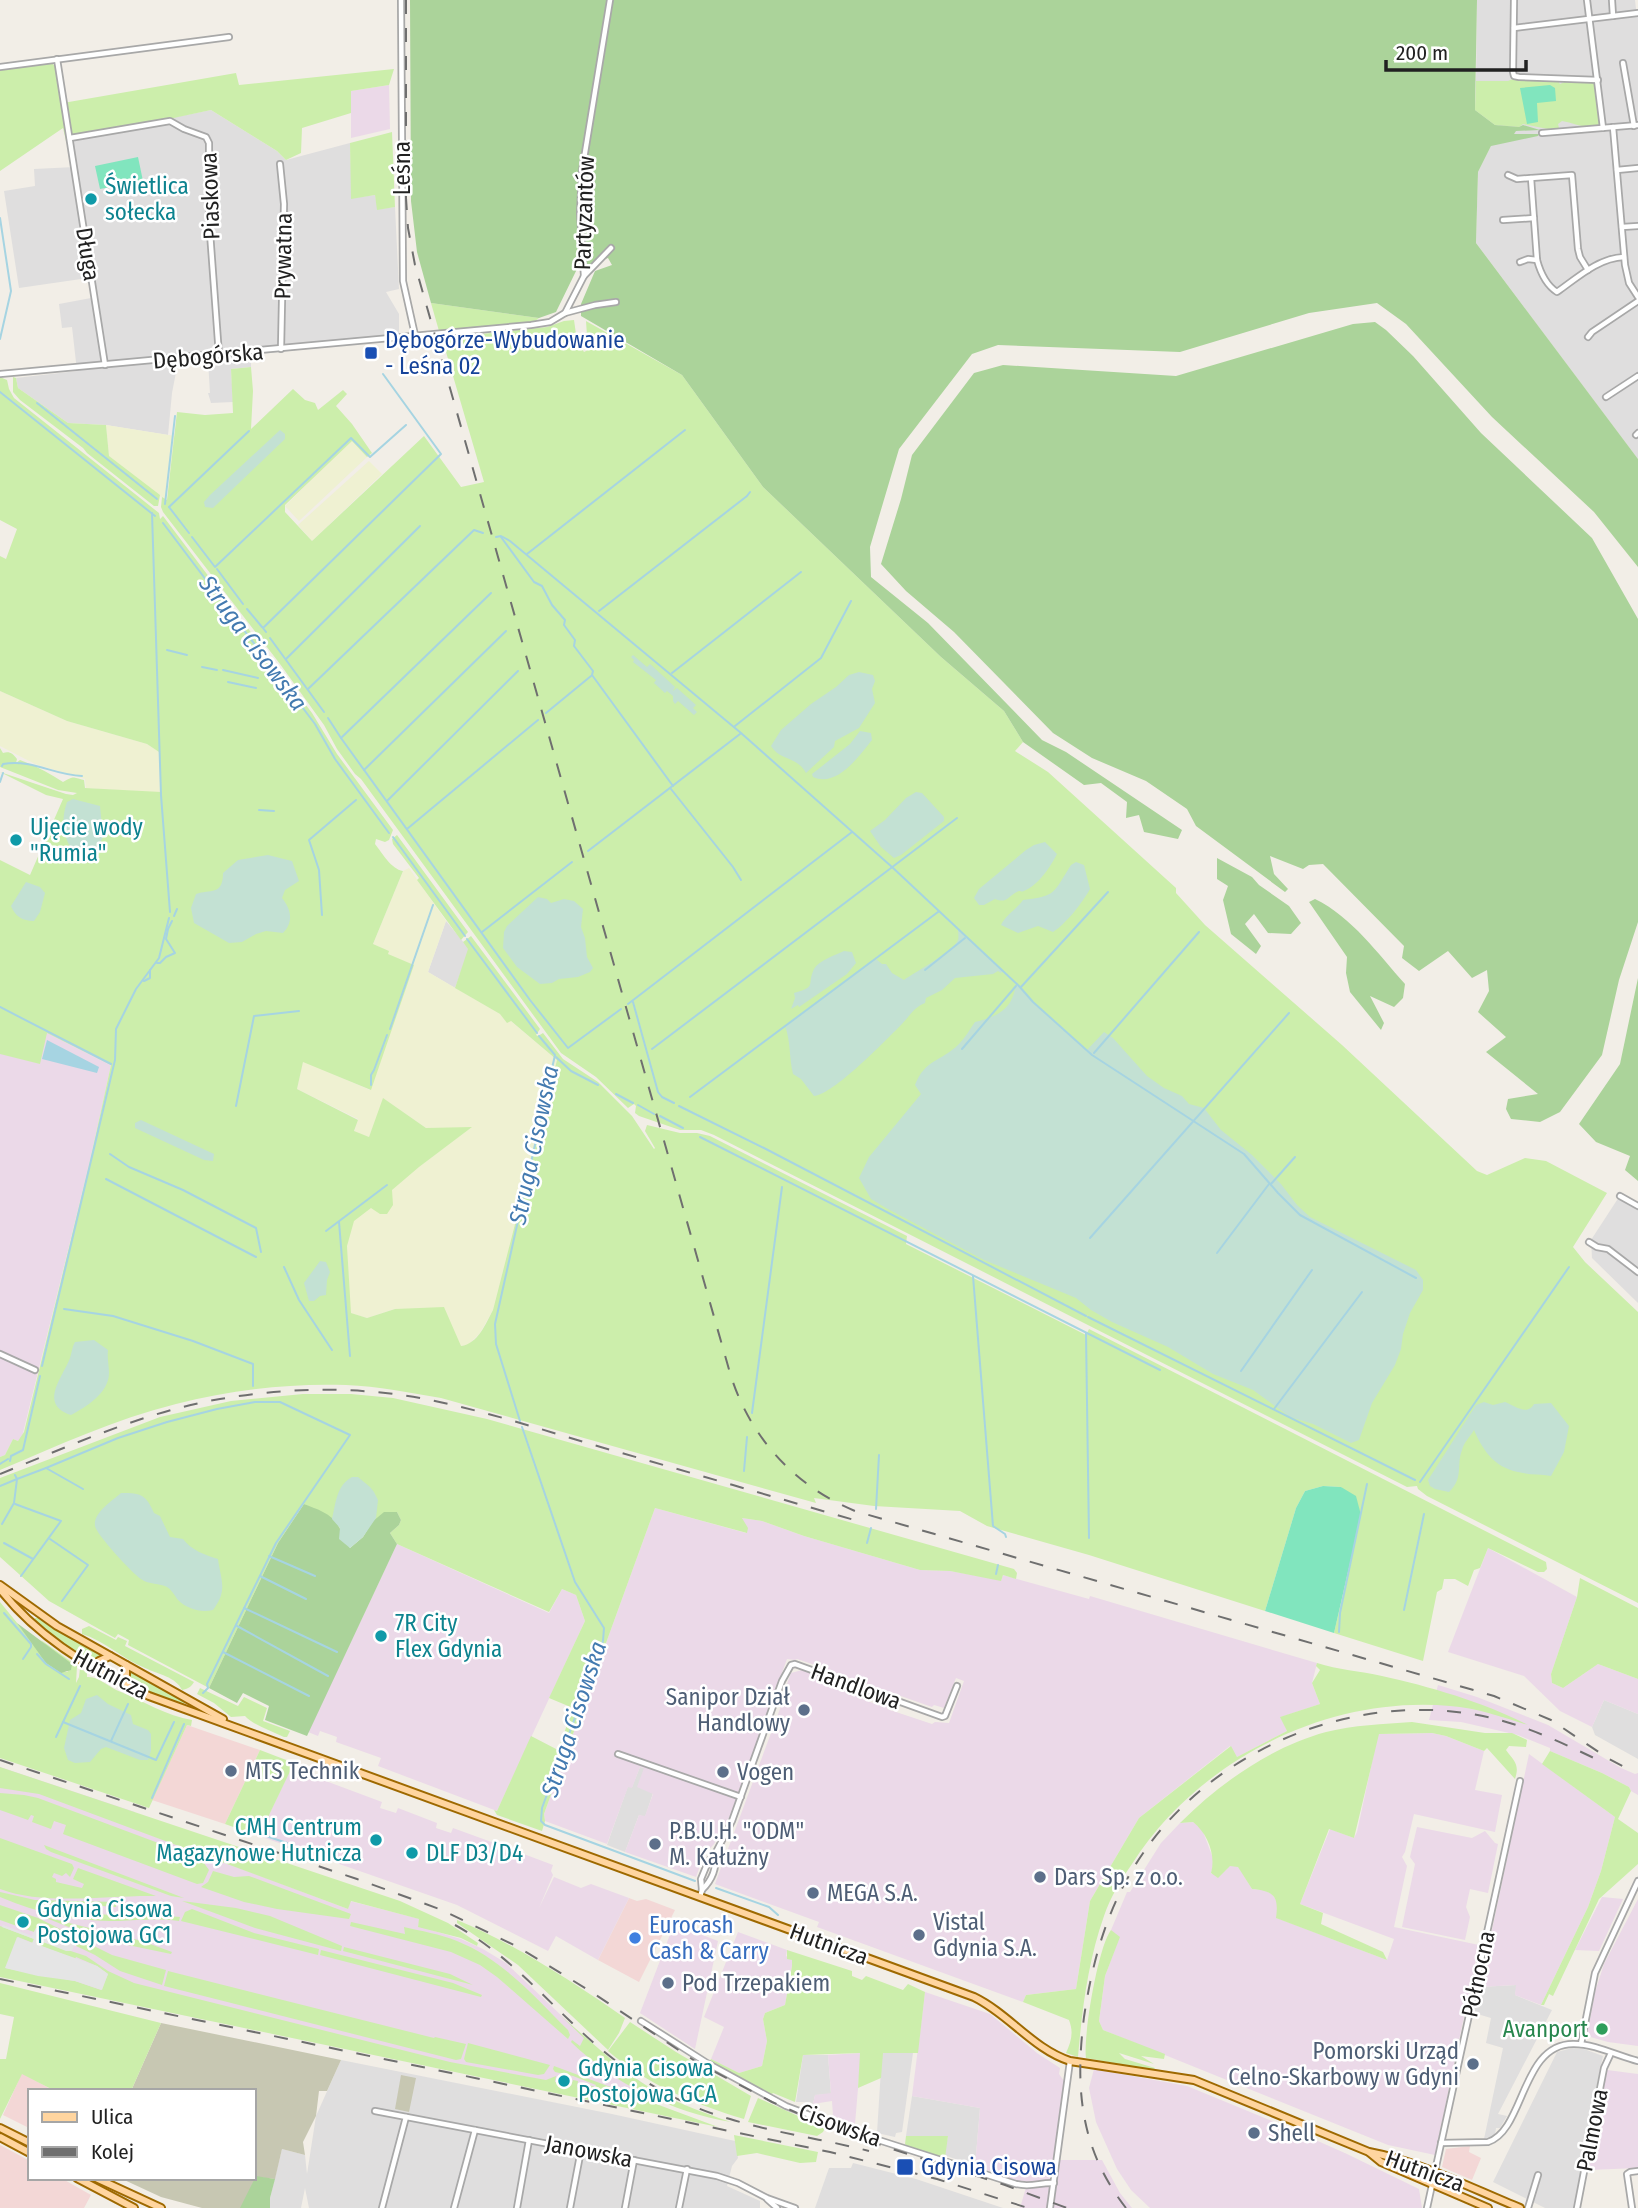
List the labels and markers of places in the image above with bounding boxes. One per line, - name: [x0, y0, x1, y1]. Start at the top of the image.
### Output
- place label: Świetlica sołecka: [105, 172, 189, 226]
- marker: Świetlica sołecka: [83, 191, 99, 207]
- place label: Dębogórze-Wybudowanie - Leśna 02: [385, 326, 625, 380]
- marker: Dębogórze-Wybudowanie - Leśna 02: [363, 345, 379, 361]
- place label: Ujęcie wody "Rumia": [30, 813, 144, 867]
- marker: Ujęcie wody "Rumia": [8, 832, 24, 848]
- place label: 7R City Flex Gdynia: [395, 1609, 502, 1663]
- marker: 7R City Flex Gdynia: [373, 1628, 389, 1644]
- place label: Sanipor Dział Handlowy: [666, 1683, 791, 1737]
- marker: Sanipor Dział Handlowy: [796, 1702, 812, 1718]
- place label: MTS Technik: [245, 1757, 360, 1785]
- place label: Vogen: [737, 1758, 794, 1786]
- marker: MTS Technik: [223, 1763, 239, 1779]
- marker: Vogen: [715, 1764, 731, 1780]
- place label: CMH Centrum Magazynowe Hutnicza: [156, 1813, 362, 1867]
- place label: P.B.U.H. "ODM" M. Kałużny: [669, 1817, 804, 1871]
- marker: CMH Centrum Magazynowe Hutnicza: [368, 1832, 384, 1848]
- marker: P.B.U.H. "ODM" M. Kałużny: [647, 1836, 663, 1852]
- place label: DLF D3/D4: [426, 1839, 523, 1867]
- marker: DLF D3/D4: [404, 1845, 420, 1861]
- place label: Dars Sp. z o.o.: [1054, 1863, 1183, 1891]
- marker: Dars Sp. z o.o.: [1032, 1869, 1048, 1885]
- place label: MEGA S.A.: [827, 1879, 918, 1907]
- marker: MEGA S.A.: [805, 1885, 821, 1901]
- place label: Gdynia Cisowa Postojowa GC1: [37, 1895, 173, 1949]
- place label: Vistal Gdynia S.A.: [933, 1908, 1037, 1962]
- place label: Eurocash Cash & Carry: [649, 1911, 769, 1965]
- marker: Gdynia Cisowa Postojowa GC1: [15, 1914, 31, 1930]
- marker: Vistal Gdynia S.A.: [911, 1927, 927, 1943]
- marker: Eurocash Cash & Carry: [627, 1930, 643, 1946]
- place label: Pod Trzepakiem: [682, 1969, 830, 1997]
- marker: Pod Trzepakiem: [660, 1975, 676, 1991]
- place label: Avanport: [1503, 2015, 1588, 2043]
- marker: Avanport: [1594, 2021, 1610, 2037]
- place label: Pomorski Urząd Celno-Skarbowy w Gdyni: [1228, 2037, 1459, 2091]
- place label: Gdynia Cisowa Postojowa GCA: [578, 2054, 717, 2108]
- marker: Pomorski Urząd Celno-Skarbowy w Gdyni: [1465, 2056, 1481, 2072]
- marker: Gdynia Cisowa Postojowa GCA: [556, 2073, 572, 2089]
- place label: Shell: [1268, 2119, 1315, 2147]
- marker: Shell: [1246, 2125, 1262, 2141]
- place label: Gdynia Cisowa: [921, 2153, 1057, 2181]
- marker: Gdynia Cisowa: [895, 2157, 915, 2177]

